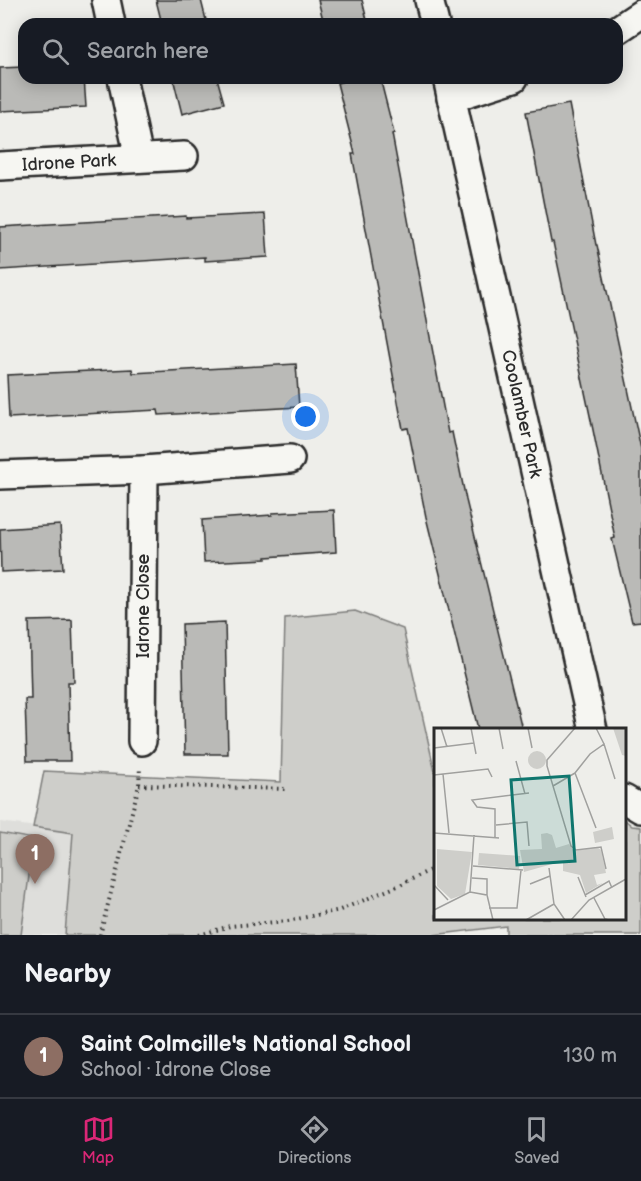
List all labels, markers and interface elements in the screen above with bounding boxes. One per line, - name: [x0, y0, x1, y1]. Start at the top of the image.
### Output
- search box: [18, 18, 623, 84]
- icon: search: [39, 35, 72, 68]
- text: Search here: [87, 38, 209, 65]
- street label: Idrone Park: [21, 150, 117, 176]
- street label: Coolamber Park: [497, 348, 546, 480]
- your location: [291, 402, 320, 431]
- street label: Idrone Close: [133, 553, 154, 658]
- inset map: [434, 728, 626, 920]
- pin: 1: [15, 834, 54, 884]
- text: Nearby: [24, 959, 111, 990]
- text: Saint Colmcille's National School: [81, 1031, 411, 1058]
- text: 1: [39, 1044, 48, 1068]
- text: 130 m: [563, 1044, 617, 1068]
- text: School · Idrone Close: [81, 1058, 271, 1082]
- tab: Map: [82, 1113, 115, 1168]
- tab: Directions: [278, 1113, 351, 1168]
- tab: Saved: [514, 1113, 559, 1168]

